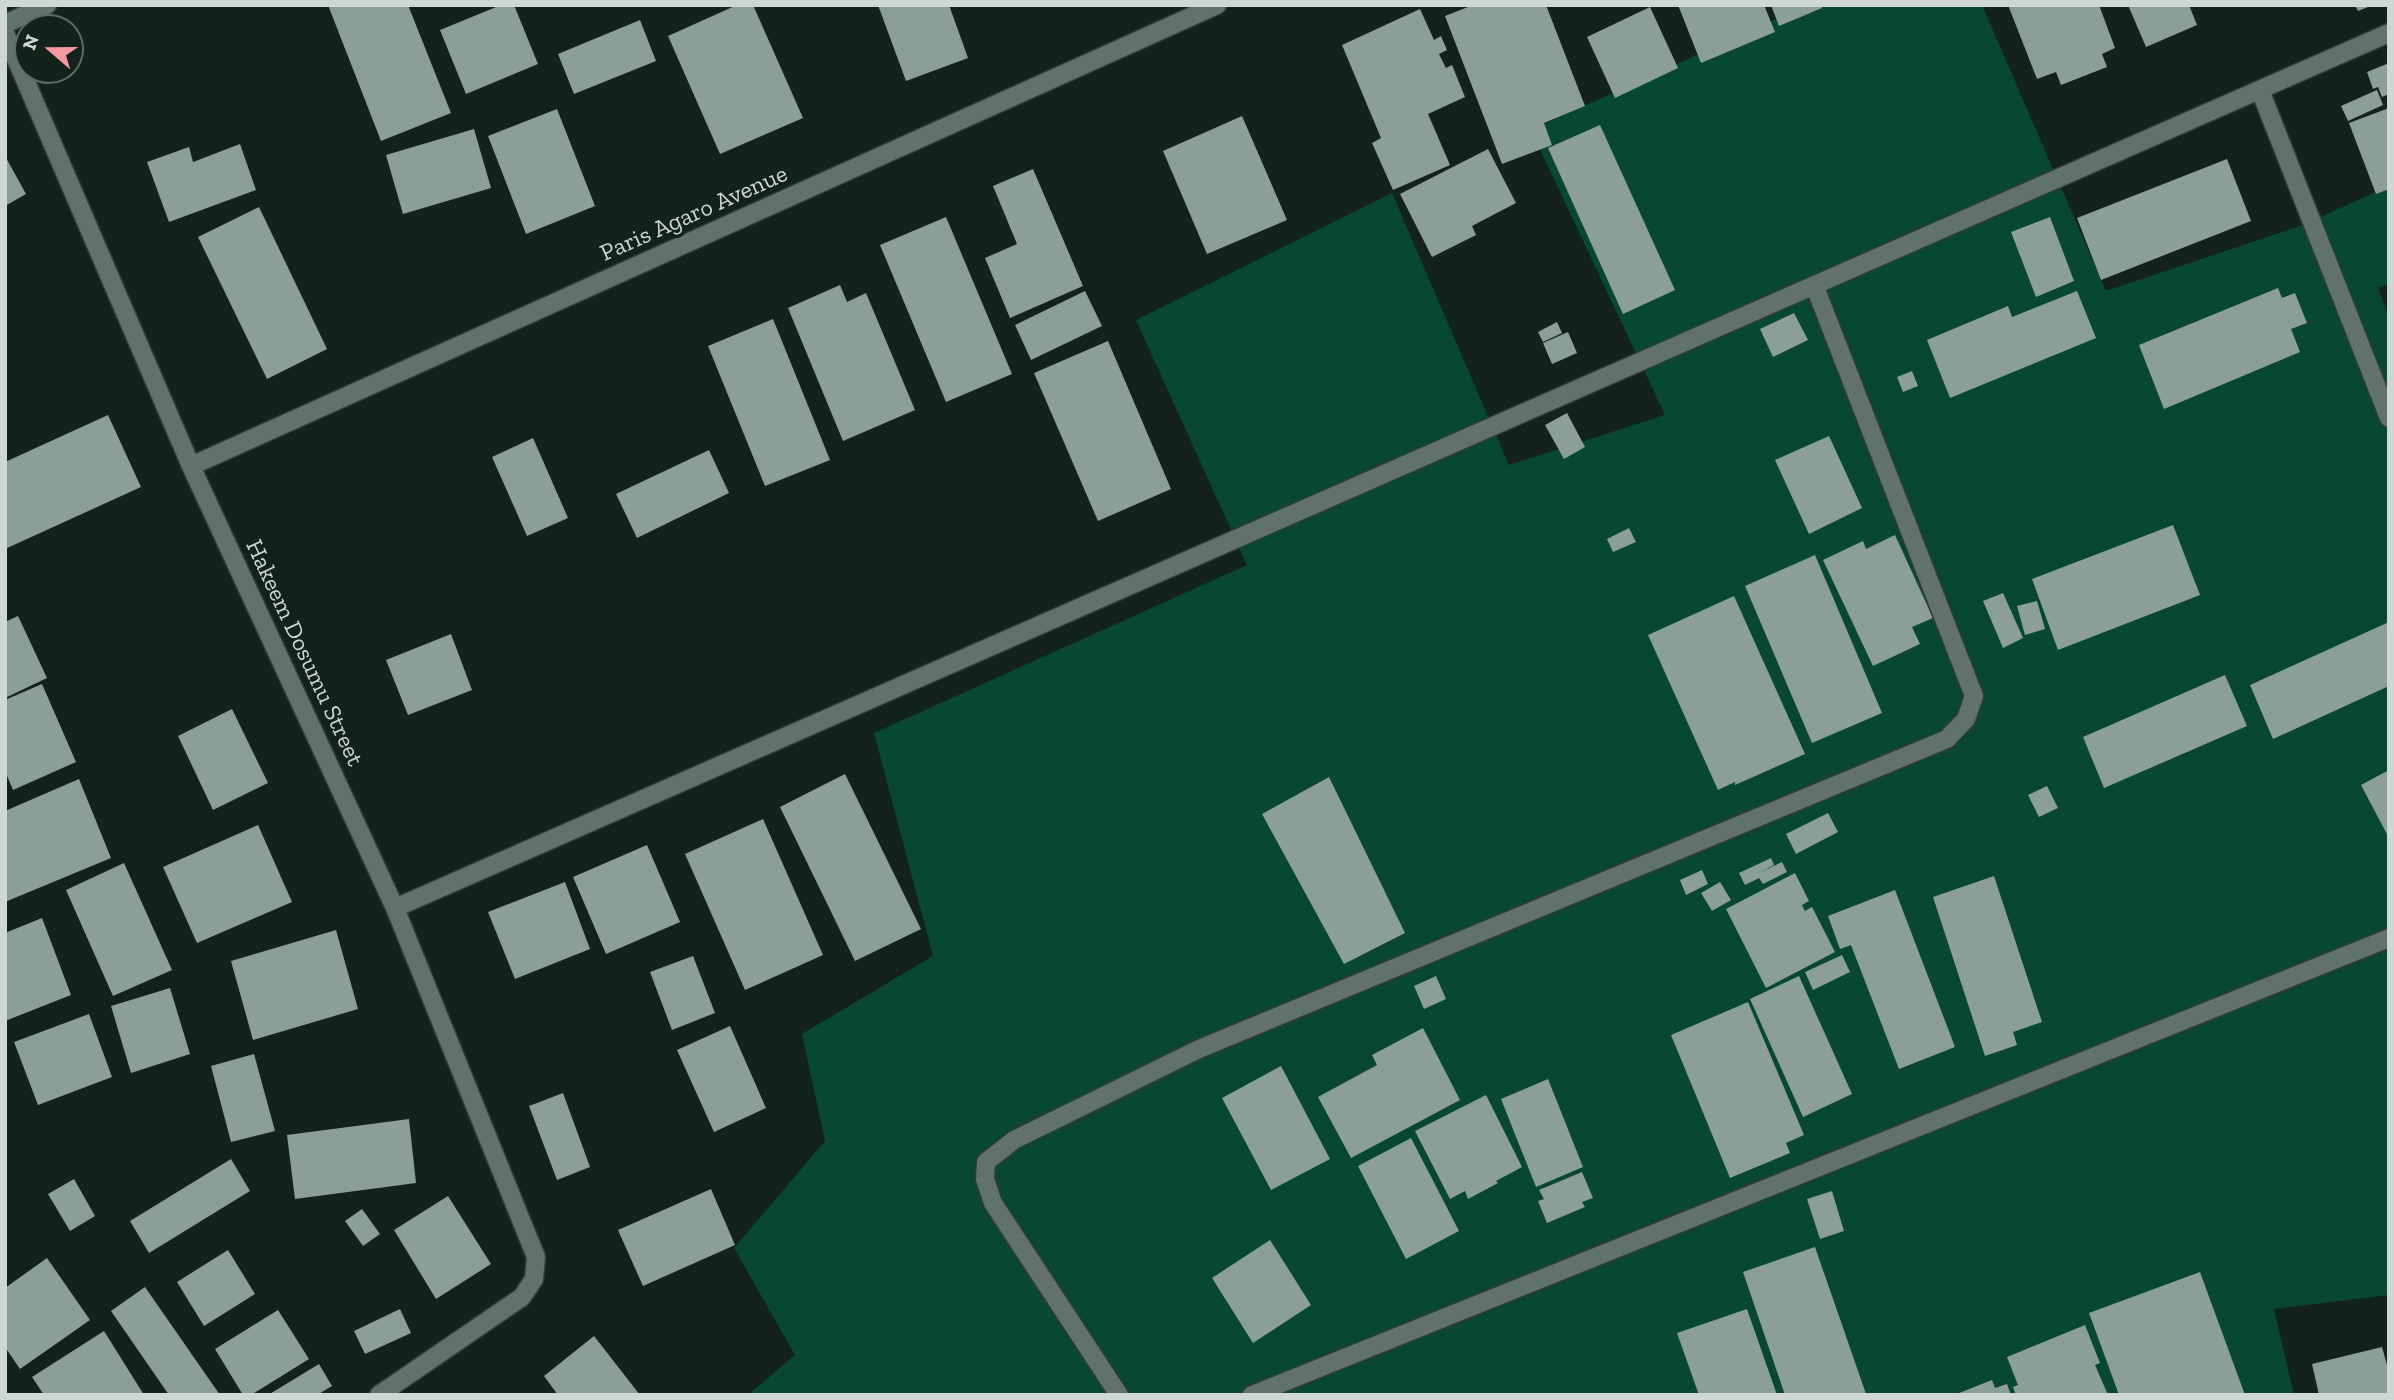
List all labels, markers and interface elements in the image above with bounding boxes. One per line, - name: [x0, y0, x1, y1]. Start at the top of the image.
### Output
- north arrow: [14, 14, 84, 84]
- text: N: [17, 32, 44, 53]
- street label: Paris Agaro Avenue: [596, 160, 792, 268]
- street label: Hakeem Dosumu Street: [239, 535, 369, 771]

